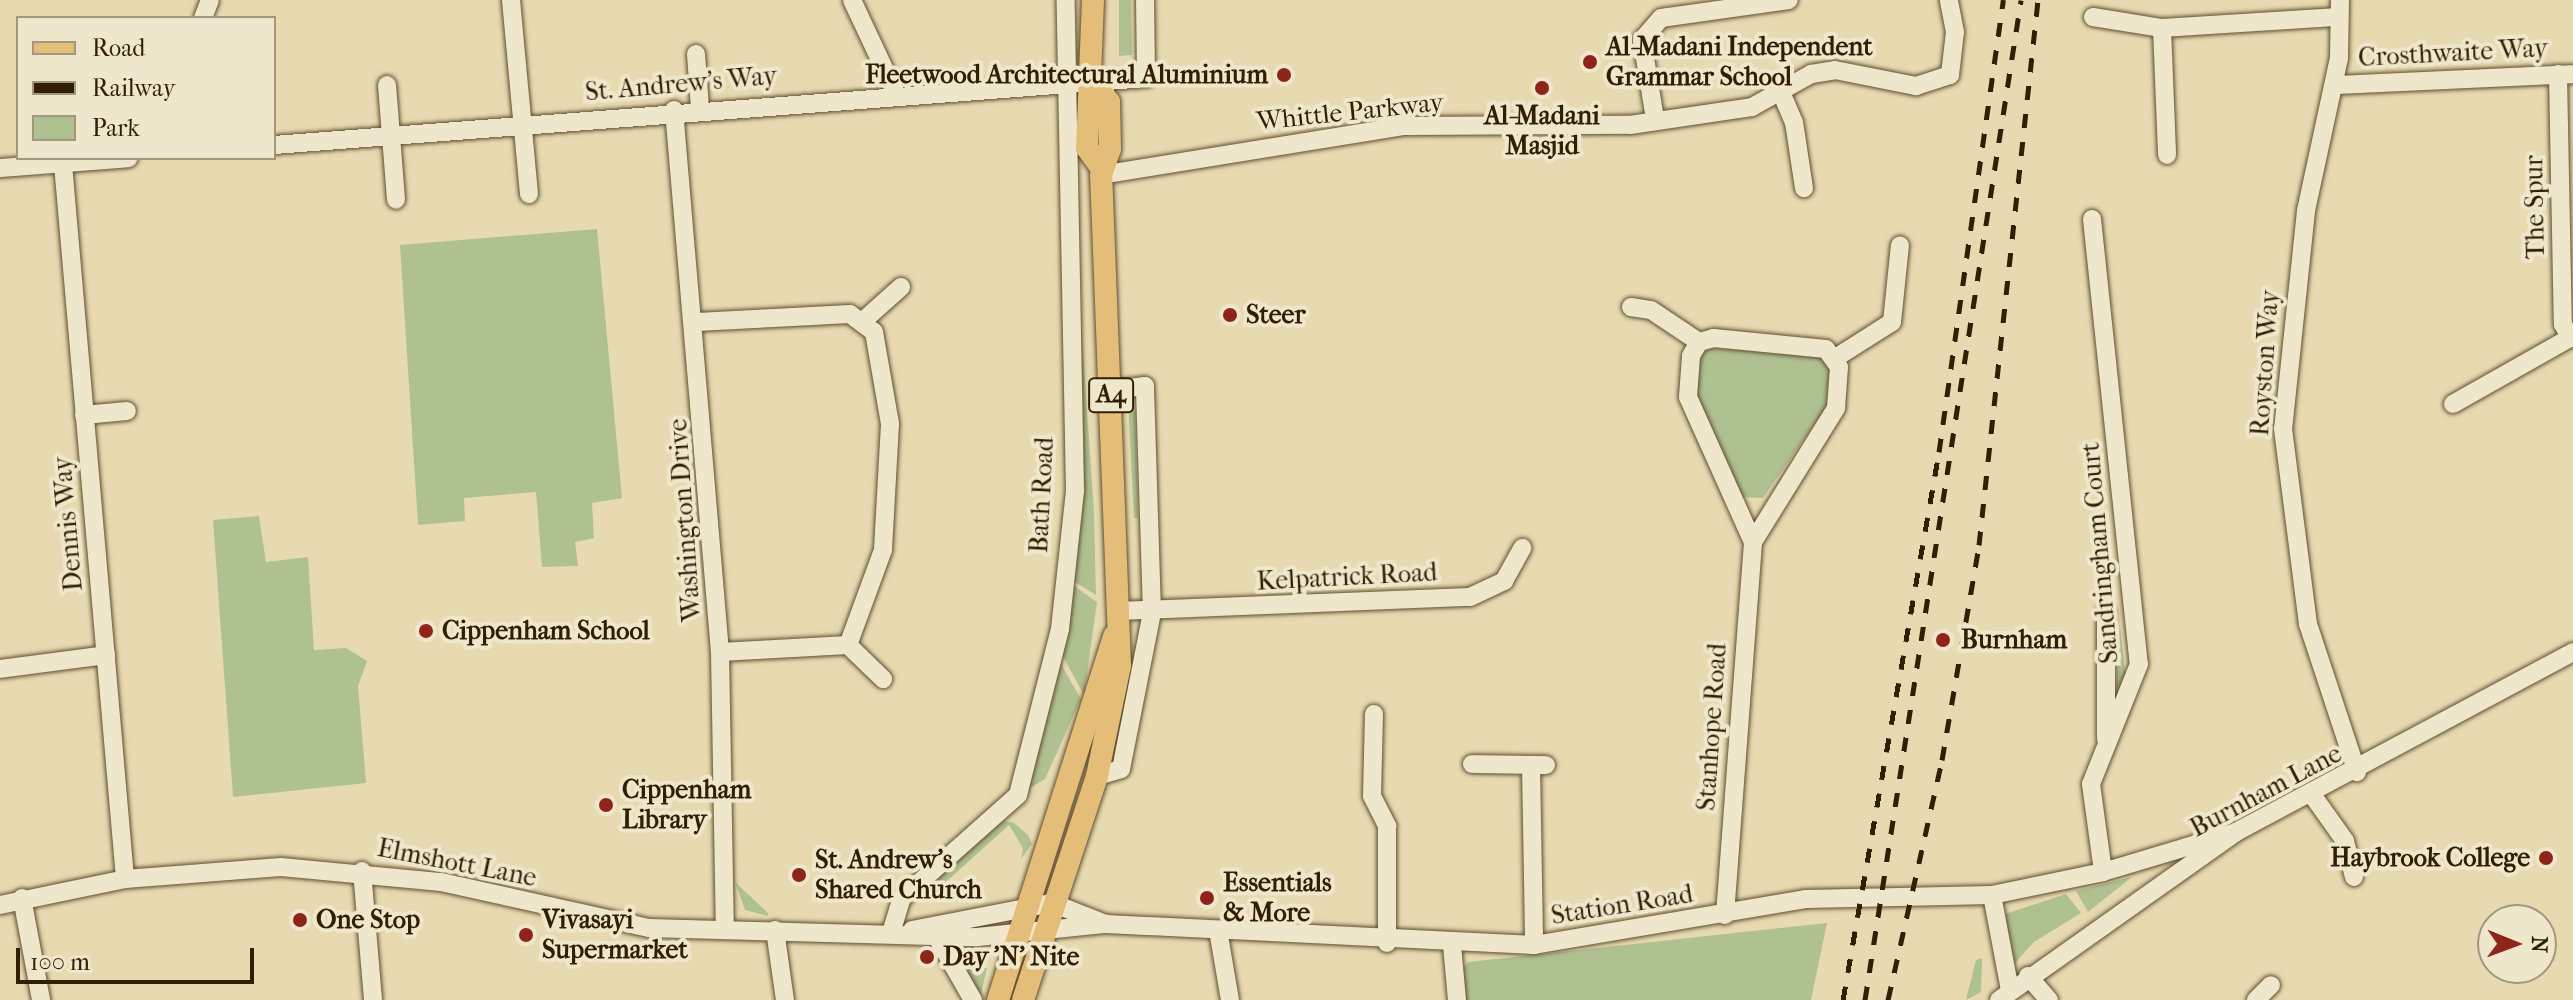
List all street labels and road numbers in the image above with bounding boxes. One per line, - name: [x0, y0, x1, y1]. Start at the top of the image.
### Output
- street label: Crosthwaite Way: [2357, 32, 2549, 74]
- street label: St. Andrew's Way: [584, 60, 778, 108]
- street label: Whittle Parkway: [1255, 87, 1445, 137]
- street label: The Spur: [2518, 155, 2552, 259]
- street label: Royston Way: [2244, 289, 2286, 437]
- road number: A4: [1087, 375, 1135, 415]
- street label: Washington Drive: [662, 417, 708, 623]
- street label: Bath Road: [1023, 436, 1061, 554]
- street label: Sandringham Court: [2075, 441, 2125, 665]
- street label: Dennis Way: [47, 455, 89, 593]
- street label: Kelpatrick Road: [1256, 557, 1438, 597]
- street label: Stanhope Road: [1691, 642, 1733, 812]
- street label: Burnham Lane: [2185, 738, 2347, 844]
- street label: Elmshott Lane: [375, 832, 539, 894]
- street label: Station Road: [1549, 878, 1695, 932]

